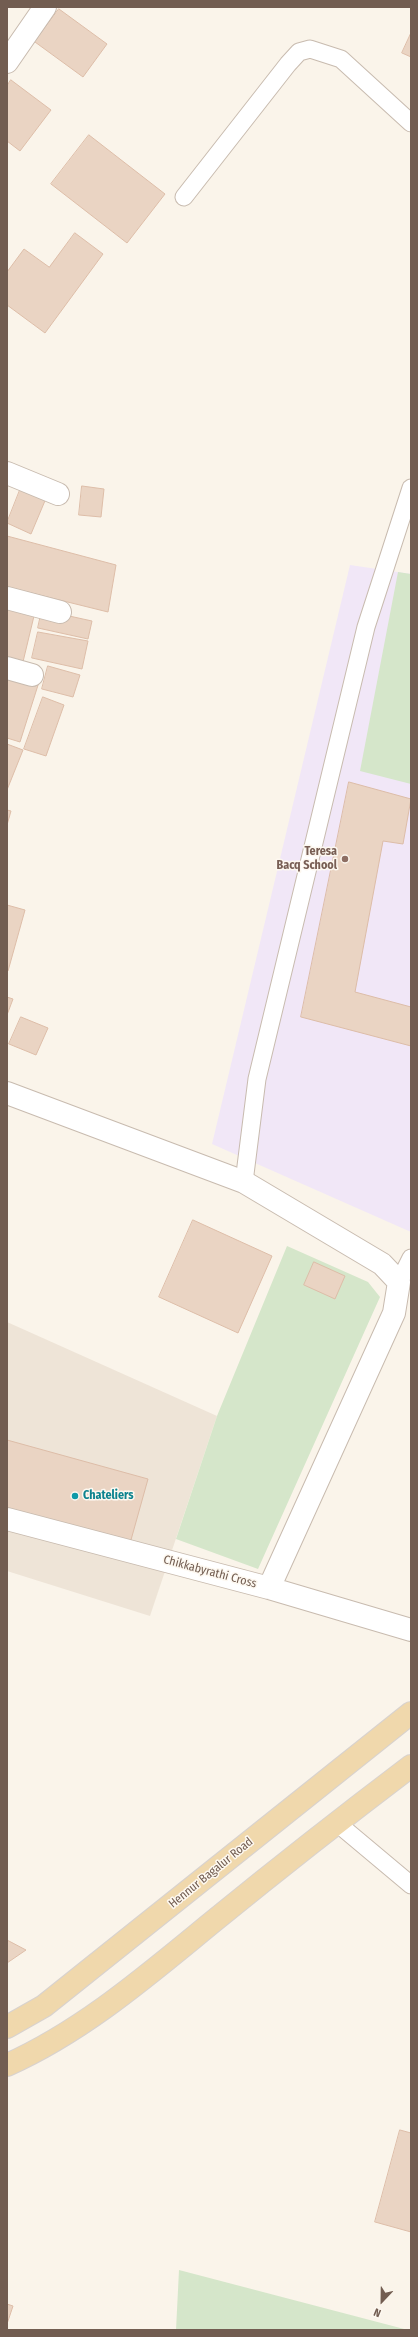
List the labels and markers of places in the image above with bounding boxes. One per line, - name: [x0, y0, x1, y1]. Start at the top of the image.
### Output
- place label: Teresa Bacq School: [276, 845, 337, 873]
- marker: Teresa Bacq School: [340, 854, 350, 864]
- place label: Chateliers: [83, 1489, 134, 1503]
- marker: Chateliers: [70, 1491, 80, 1501]

